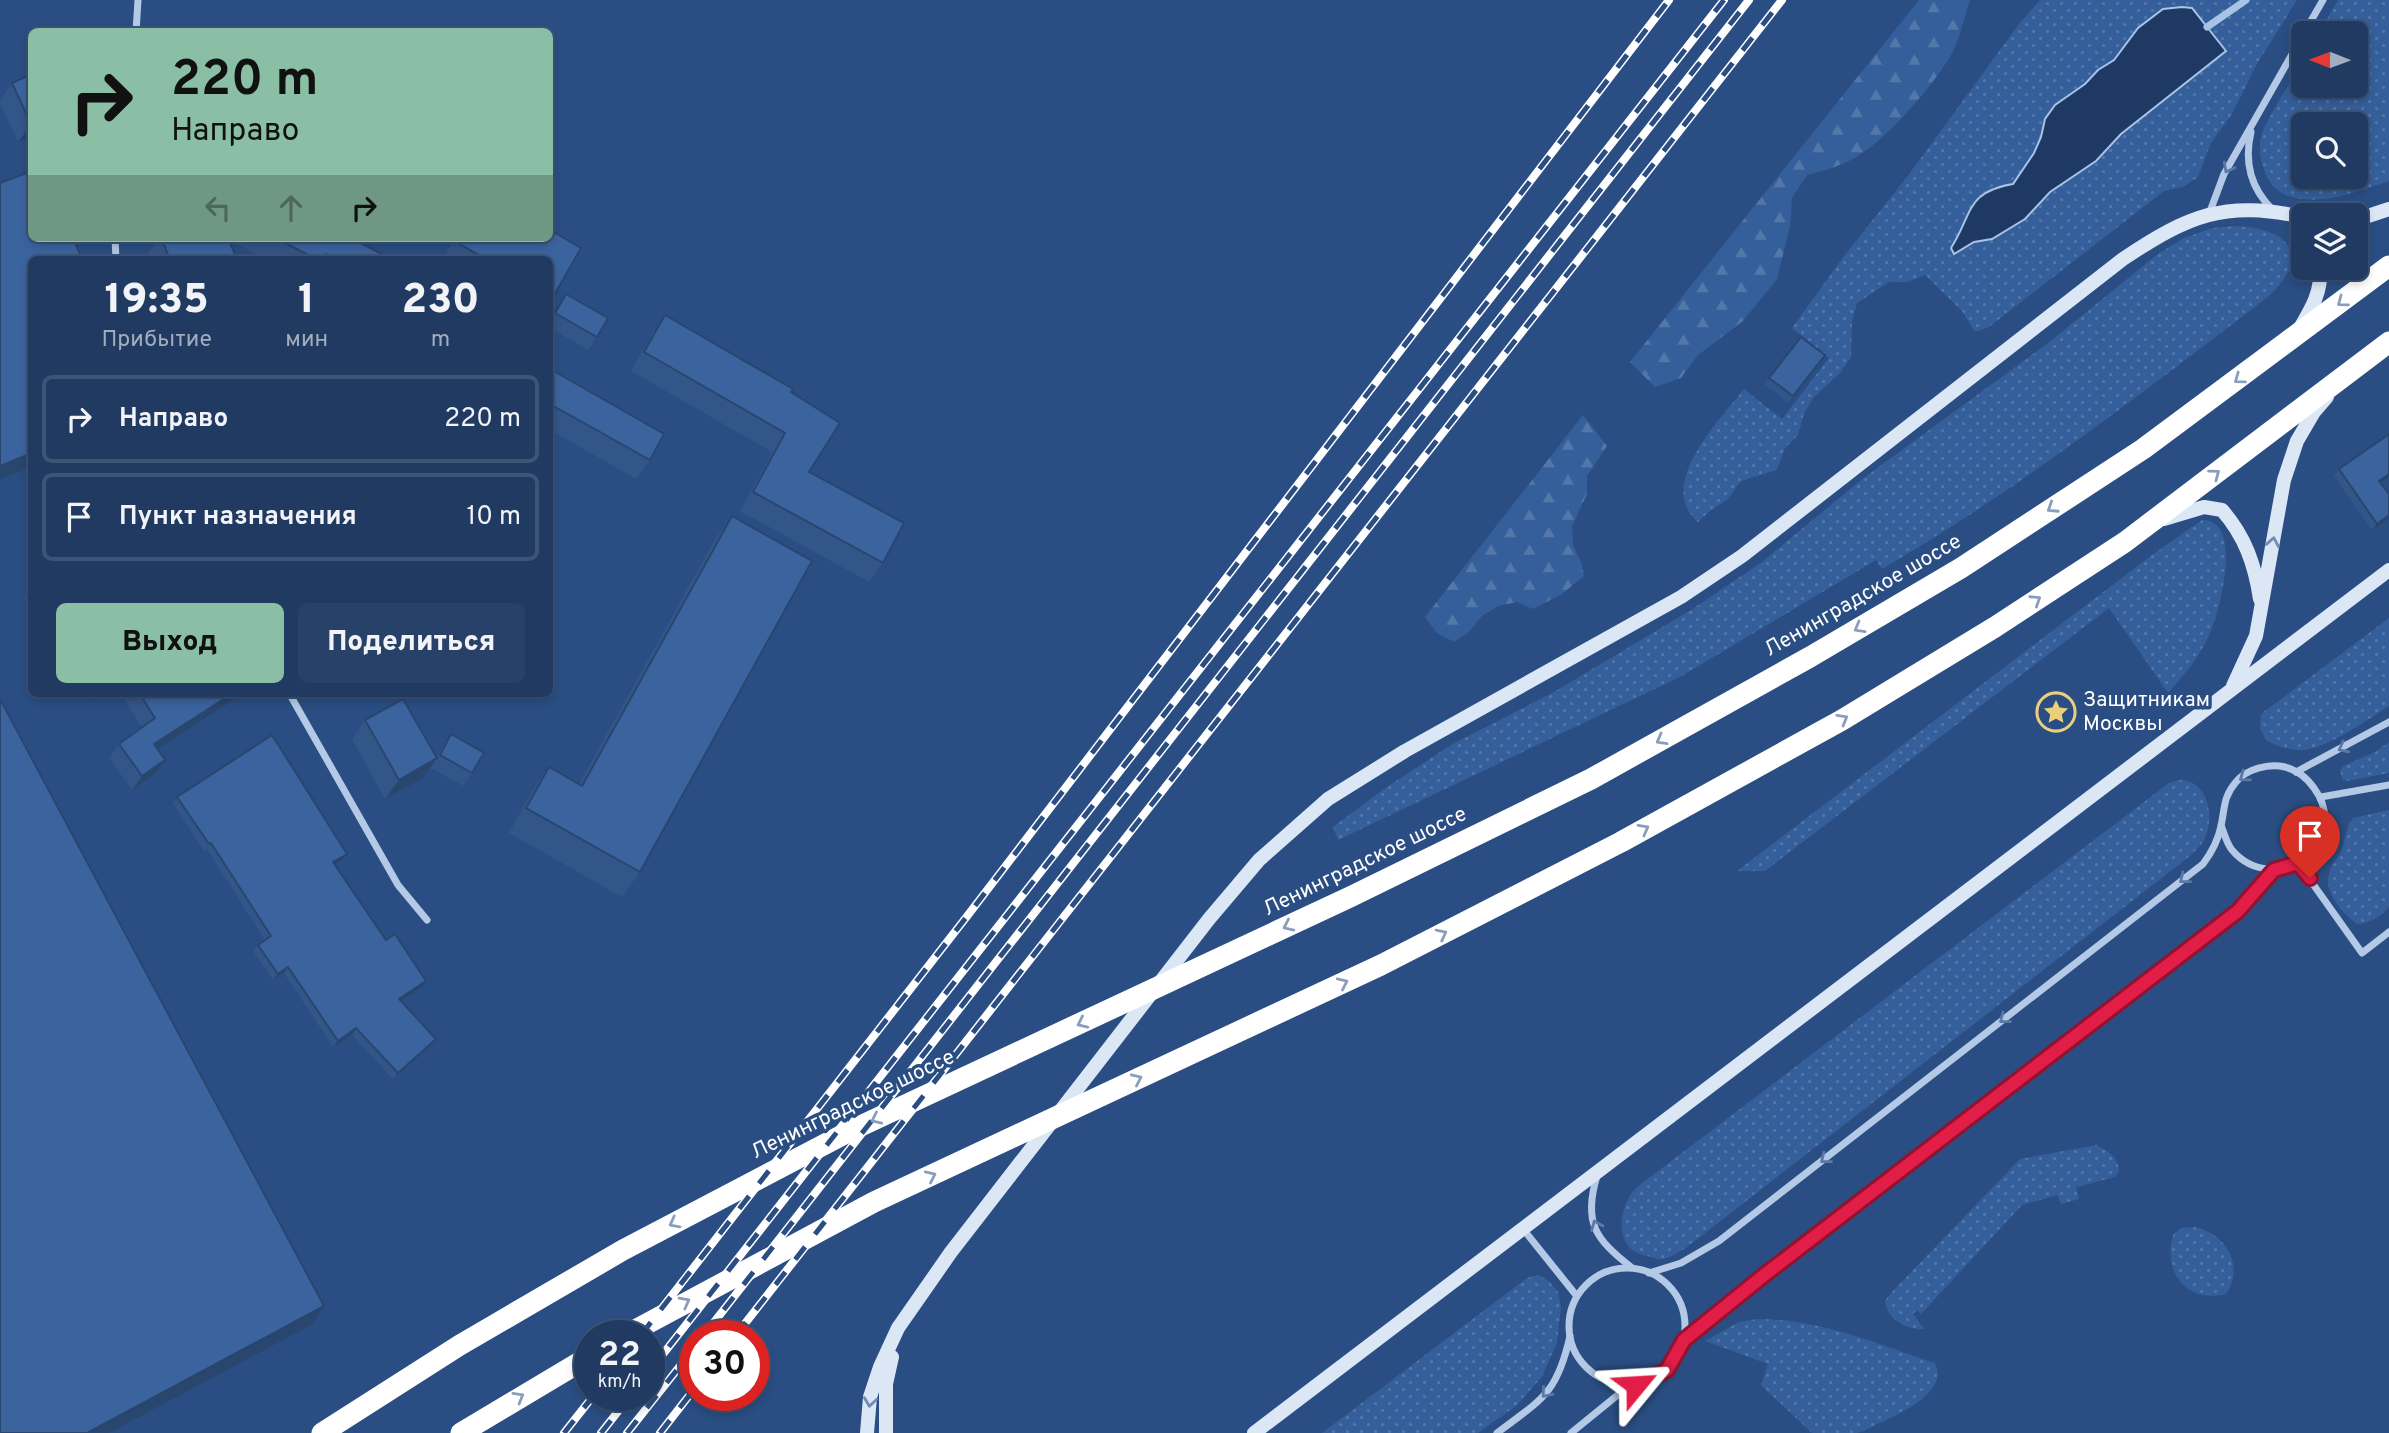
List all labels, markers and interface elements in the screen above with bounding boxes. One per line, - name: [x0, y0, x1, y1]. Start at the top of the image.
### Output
- north arrow: [2291, 21, 2368, 98]
- map controls: [2291, 21, 2368, 280]
- text: 220 m: [171, 51, 318, 113]
- icon: right: [56, 56, 147, 147]
- text: Направо: [171, 112, 299, 152]
- button: search: [2291, 112, 2368, 189]
- one-way arrow: [2222, 161, 2236, 173]
- icon: left: [199, 189, 237, 227]
- icon: ahead: [272, 189, 310, 227]
- icon: right: [345, 189, 383, 227]
- button: layers: [2291, 203, 2368, 280]
- text: 19:35: [104, 275, 209, 328]
- text: 1: [298, 275, 315, 328]
- text: 230: [402, 275, 480, 328]
- one-way arrow: [2337, 294, 2349, 307]
- text: Прибытие: [101, 326, 212, 355]
- text: мин: [285, 326, 328, 355]
- text: m: [431, 326, 450, 355]
- one-way arrow: [2234, 371, 2247, 383]
- icon: right: [60, 400, 98, 438]
- text: Направо: [119, 403, 228, 436]
- text: 220 m: [444, 403, 521, 436]
- one-way arrow: [2207, 469, 2219, 482]
- icon: arrive: [60, 498, 98, 536]
- one-way arrow: [2047, 500, 2060, 513]
- text: Пункт назначения: [119, 501, 357, 534]
- text: 10 m: [466, 501, 521, 534]
- street label: Ленинградское шоссе: [1760, 528, 1966, 664]
- one-way arrow: [2265, 536, 2280, 548]
- one-way arrow: [2029, 595, 2042, 608]
- button: Выход: [56, 603, 284, 683]
- button: Поделиться: [298, 603, 525, 683]
- one-way arrow: [1853, 620, 1866, 633]
- place label: Защитникам Москвы: [2083, 687, 2210, 738]
- place icon: Защитникам Москвы: [2035, 691, 2077, 733]
- one-way arrow: [1835, 714, 1848, 727]
- one-way arrow: [1655, 732, 1668, 745]
- one-way arrow: [2338, 739, 2350, 753]
- one-way arrow: [2239, 769, 2252, 781]
- street label: Ленинградское шоссе: [1259, 801, 1471, 923]
- pin: [2280, 806, 2340, 878]
- icon: arrive: [2291, 817, 2329, 855]
- one-way arrow: [1637, 824, 1649, 837]
- one-way arrow: [2179, 871, 2192, 884]
- one-way arrow: [1283, 918, 1295, 932]
- one-way arrow: [1435, 929, 1447, 943]
- one-way arrow: [1336, 977, 1349, 991]
- one-way arrow: [2000, 1011, 2012, 1024]
- one-way arrow: [1077, 1014, 1089, 1028]
- street label: Ленинградское шоссе: [747, 1044, 959, 1166]
- one-way arrow: [1130, 1074, 1142, 1088]
- one-way arrow: [871, 1111, 883, 1125]
- one-way arrow: [1820, 1150, 1832, 1163]
- one-way arrow: [924, 1170, 936, 1184]
- one-way arrow: [669, 1215, 681, 1229]
- one-way arrow: [1590, 1220, 1604, 1232]
- one-way arrow: [678, 1297, 691, 1311]
- speed limit sign: 30: [679, 1320, 770, 1411]
- text: 22: [598, 1334, 641, 1378]
- position arrow: [1599, 1348, 1673, 1422]
- text: km/h: [598, 1371, 641, 1394]
- one-way arrow: [1541, 1385, 1554, 1397]
- one-way arrow: [512, 1392, 525, 1405]
- one-way arrow: [863, 1397, 878, 1408]

